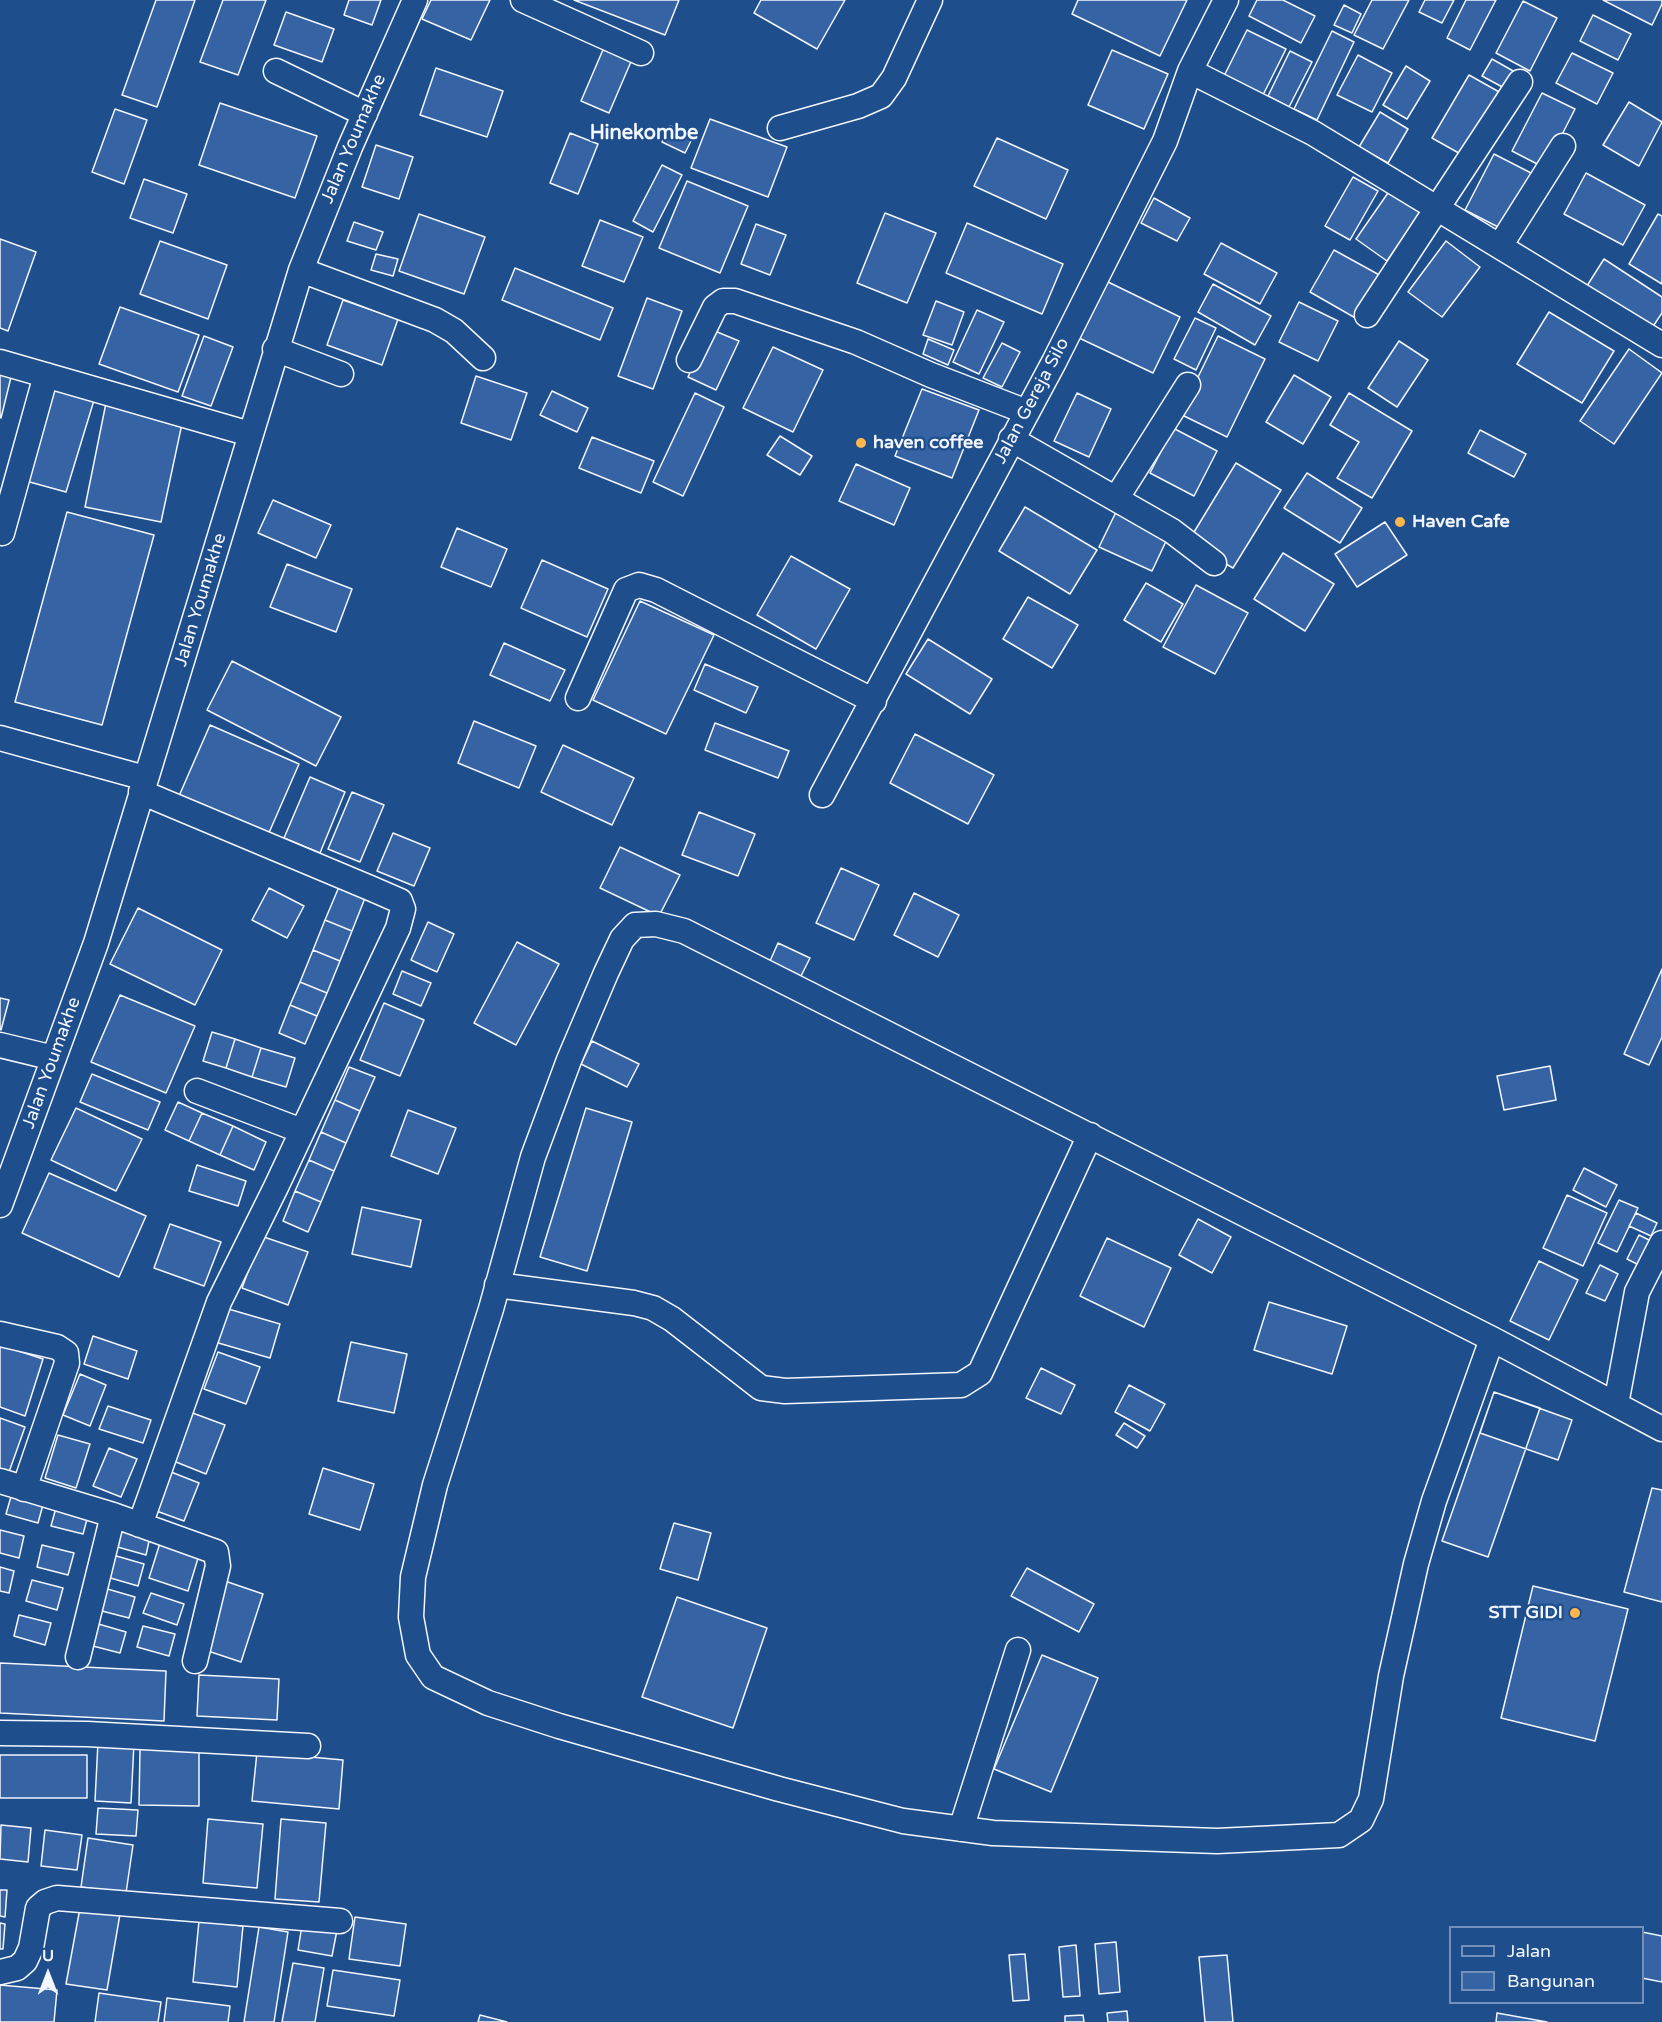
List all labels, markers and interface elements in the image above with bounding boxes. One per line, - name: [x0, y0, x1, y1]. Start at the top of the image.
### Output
- street label: Jalan Youmakhe: [317, 71, 391, 207]
- district label: Hinekombe: [590, 122, 698, 146]
- street label: Jalan Gereja Silo: [990, 334, 1074, 468]
- place label: haven coffee: [873, 432, 983, 454]
- marker: haven coffee: [854, 436, 868, 450]
- place label: Haven Cafe: [1412, 511, 1510, 533]
- marker: Haven Cafe: [1393, 515, 1407, 529]
- street label: Jalan Youmakhe: [170, 531, 232, 669]
- street label: Jalan Youmakhe: [18, 994, 86, 1132]
- place label: STT GIDI: [1489, 1602, 1563, 1624]
- marker: STT GIDI: [1568, 1606, 1582, 1620]
- legend: [1449, 1926, 1644, 2004]
- text: Jalan: [1507, 1940, 1551, 1962]
- north arrow: [18, 1944, 78, 2004]
- text: U: [42, 1946, 54, 1966]
- text: Bangunan: [1507, 1970, 1595, 1992]

